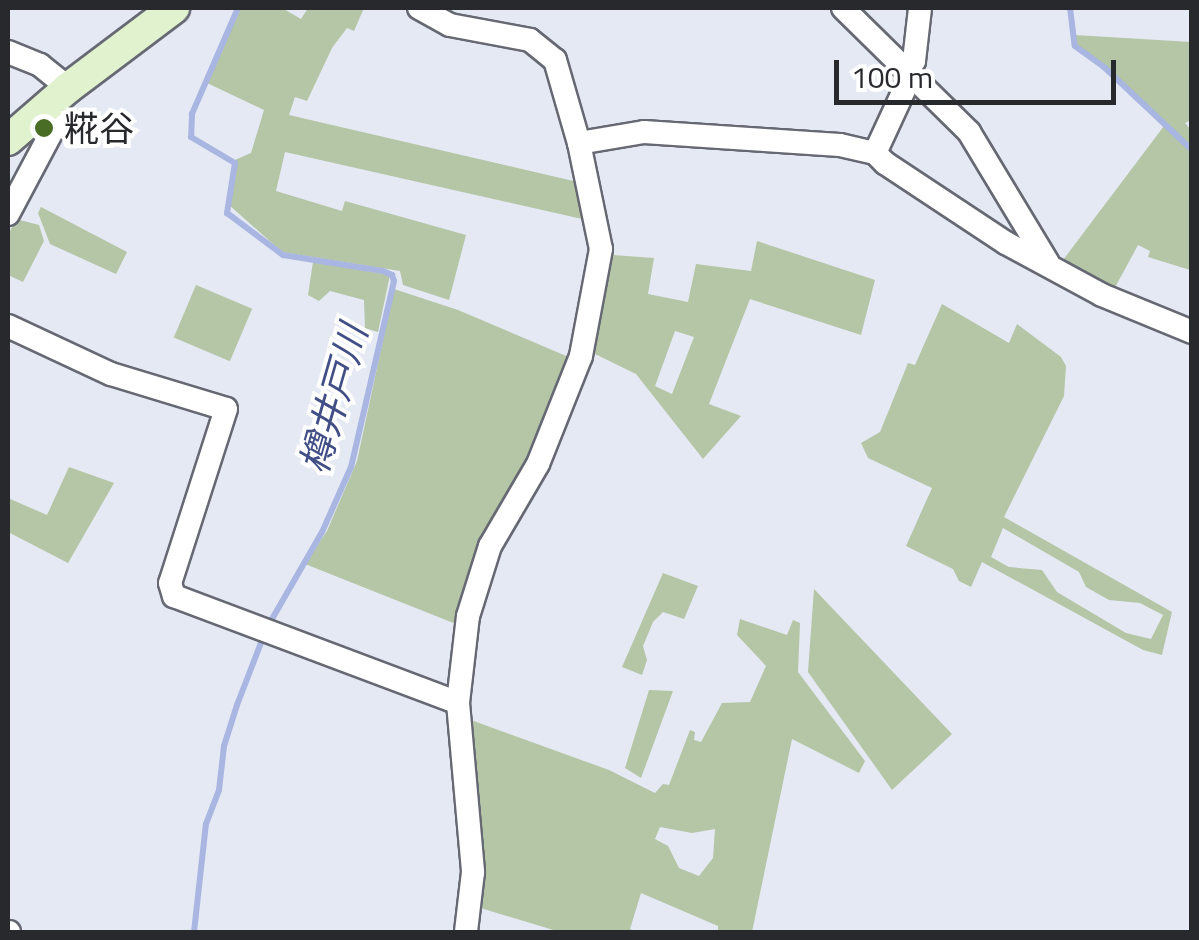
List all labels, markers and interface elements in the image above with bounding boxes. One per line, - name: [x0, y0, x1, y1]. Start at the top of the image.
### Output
- scale bar: [839, 40, 1122, 102]
- text: 100 m: [851, 54, 933, 100]
- place label: 糀谷: [64, 107, 134, 149]
- marker: 糀谷: [33, 117, 55, 139]
- water label: 樽井戸川: [291, 320, 377, 478]

